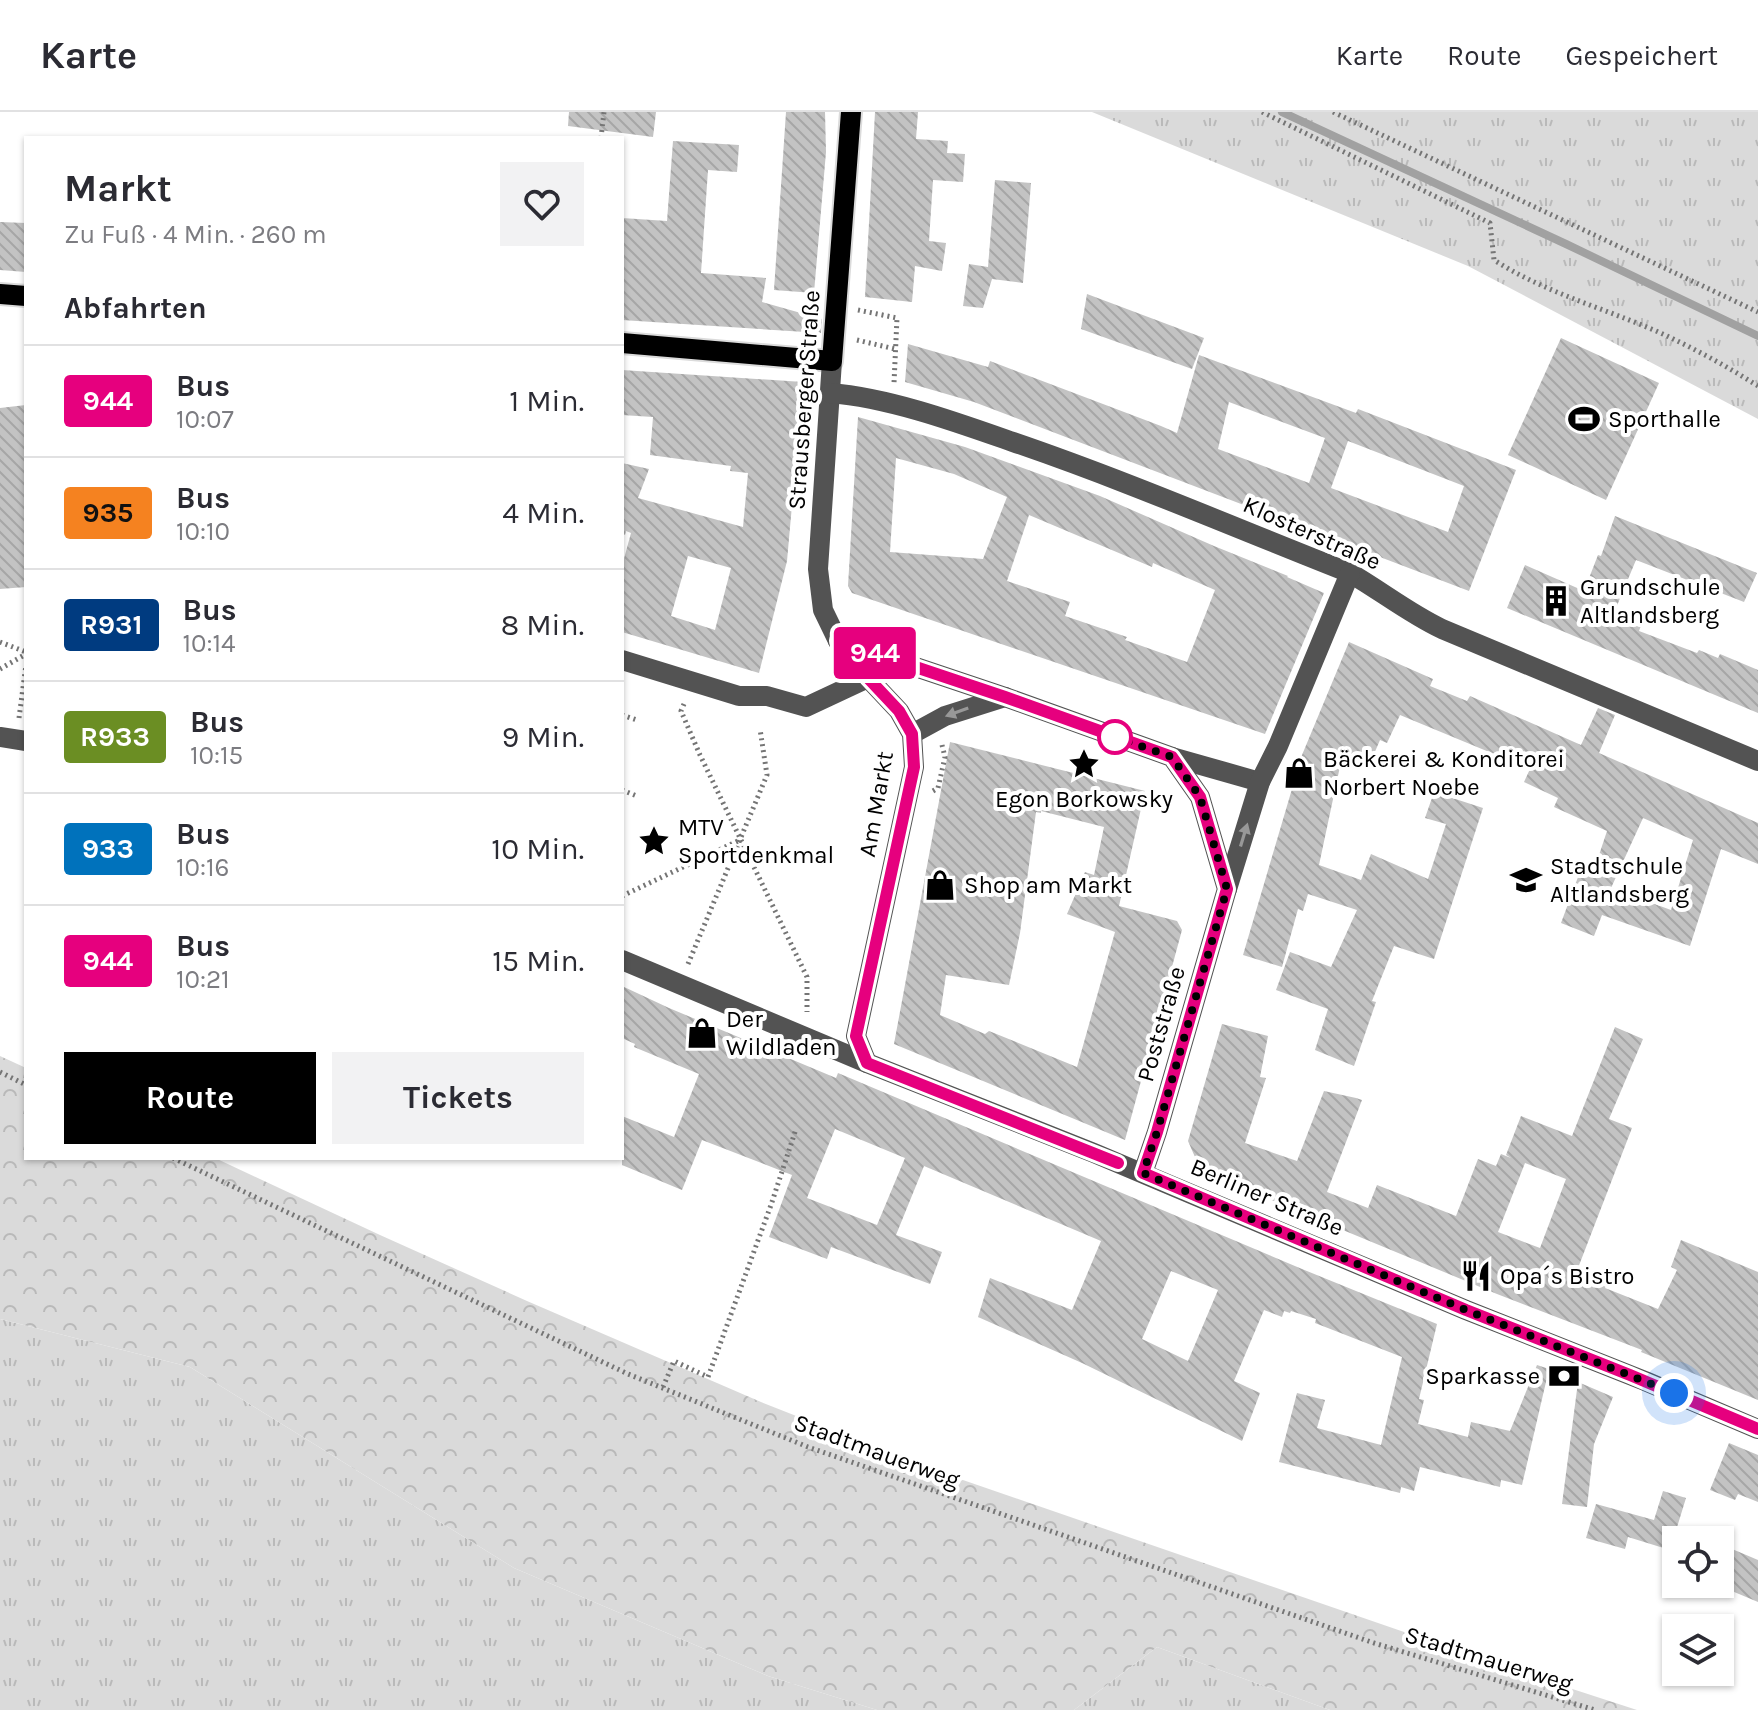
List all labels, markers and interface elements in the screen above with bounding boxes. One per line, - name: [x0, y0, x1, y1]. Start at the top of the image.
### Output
- text: Karte: [40, 33, 137, 78]
- text: Karte: [1336, 39, 1403, 72]
- text: Route: [1447, 39, 1521, 72]
- text: Gespeichert: [1565, 39, 1718, 72]
- button: heart: [500, 162, 584, 246]
- text: Markt: [64, 166, 172, 211]
- text: Zu Fuß · 4 Min. · 260 m: [64, 219, 327, 250]
- street label: Strausberger Straße: [782, 289, 826, 511]
- text: Abfahrten: [64, 290, 207, 326]
- text: Bus: [176, 368, 230, 404]
- text: 1 Min.: [509, 383, 584, 419]
- text: 944: [83, 384, 133, 417]
- sports icon: Sporthalle: [1567, 402, 1601, 436]
- text: 10:07: [176, 404, 234, 435]
- place label: Sporthalle: [1608, 405, 1721, 433]
- text: Bus: [176, 480, 230, 516]
- street label: Klosterstraße: [1239, 490, 1385, 576]
- text: 4 Min.: [502, 495, 584, 531]
- text: 935: [83, 496, 133, 529]
- text: 10:10: [176, 516, 230, 547]
- place label: Grundschule Altlandsberg: [1580, 573, 1720, 629]
- building icon: Grundschule Altlandsberg: [1539, 584, 1573, 618]
- text: Bus: [183, 592, 237, 628]
- text: 8 Min.: [501, 607, 584, 643]
- text: R931: [80, 608, 143, 641]
- line badge: 944: [829, 627, 921, 679]
- text: 10:14: [183, 628, 236, 659]
- text: 944: [850, 636, 900, 669]
- text: Bus: [190, 704, 244, 740]
- one-way arrow: [945, 706, 969, 719]
- text: 9 Min.: [502, 719, 584, 755]
- text: R933: [80, 720, 150, 753]
- unlabelled marker: [1098, 720, 1132, 754]
- text: 10:15: [190, 740, 243, 771]
- place label: Bäckerei & Konditorei Norbert Noebe: [1323, 745, 1565, 801]
- place icon: Egon Borkowsky: [1067, 747, 1101, 781]
- street label: Am Markt: [853, 749, 899, 859]
- shop icon: Bäckerei & Konditorei Norbert Noebe: [1282, 756, 1316, 790]
- place label: Egon Borkowsky: [995, 785, 1173, 813]
- place label: MTV Sportdenkmal: [678, 813, 834, 869]
- text: Bus: [176, 816, 230, 852]
- one-way arrow: [1238, 823, 1251, 847]
- place icon: MTV Sportdenkmal: [637, 824, 671, 858]
- text: 10 Min.: [491, 831, 584, 867]
- text: 933: [82, 832, 134, 865]
- text: 10:16: [176, 852, 230, 883]
- place label: Stadtschule Altlandsberg: [1550, 852, 1690, 908]
- school or university icon: Stadtschule Altlandsberg: [1509, 863, 1543, 897]
- shop icon: Shop am Markt: [923, 868, 957, 902]
- place label: Shop am Markt: [964, 871, 1132, 899]
- text: Bus: [176, 928, 230, 964]
- text: 15 Min.: [492, 943, 584, 979]
- text: 944: [83, 944, 133, 977]
- street label: Poststraße: [1131, 963, 1191, 1085]
- text: 10:21: [176, 964, 230, 995]
- place label: Der Wildladen: [726, 1005, 837, 1061]
- shop icon: Der Wildladen: [685, 1016, 719, 1050]
- button: Route: [64, 1052, 316, 1144]
- button: Tickets: [332, 1052, 584, 1144]
- street label: Berliner Straße: [1186, 1152, 1348, 1242]
- restaurant icon: Opa´s Bistro: [1459, 1259, 1493, 1293]
- place label: Opa´s Bistro: [1500, 1262, 1634, 1290]
- bank icon: Sparkasse: [1547, 1359, 1581, 1393]
- place label: Sparkasse: [1425, 1362, 1540, 1390]
- your location: [1654, 1373, 1694, 1413]
- street label: Stadtmauerweg: [790, 1408, 964, 1494]
- map controls: [1662, 1526, 1734, 1686]
- button: locate: [1662, 1526, 1734, 1598]
- button: layers: [1662, 1614, 1734, 1686]
- street label: Stadtmauerweg: [1401, 1620, 1577, 1698]

